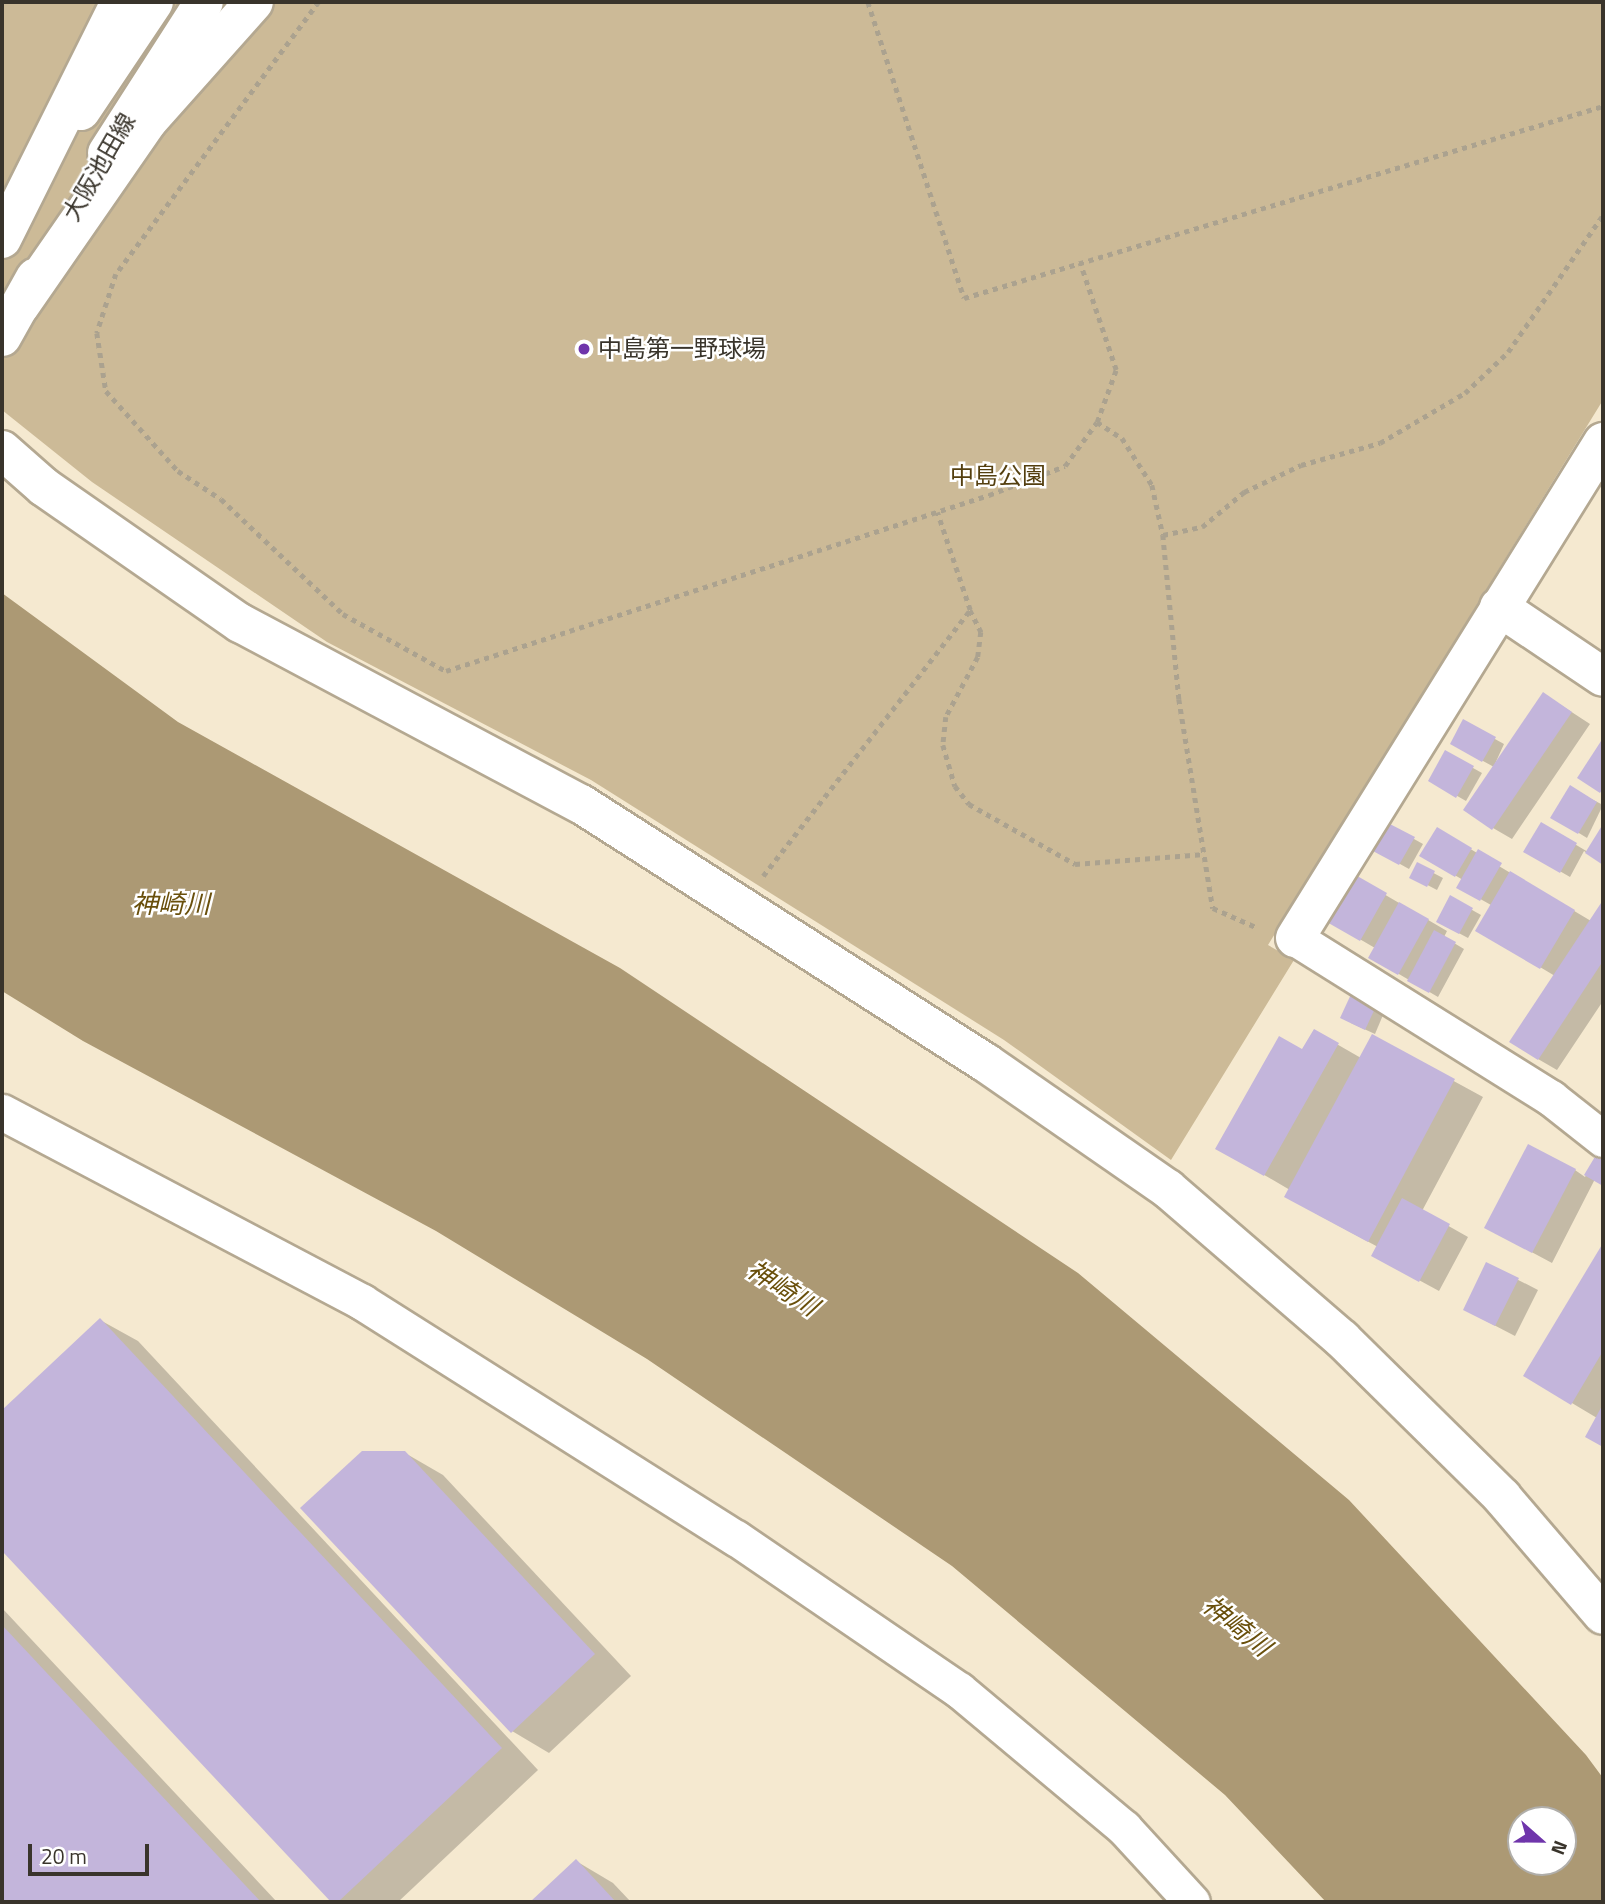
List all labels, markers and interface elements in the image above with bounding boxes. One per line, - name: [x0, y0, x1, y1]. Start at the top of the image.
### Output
- street label: 大阪池田線: [57, 108, 141, 226]
- place label: 中島第一野球場: [598, 335, 766, 363]
- marker: 中島第一野球場: [576, 341, 592, 357]
- park label: 中島公園: [950, 462, 1046, 490]
- water label: 神崎川: [132, 888, 210, 920]
- water label: 神崎川: [742, 1254, 824, 1322]
- water label: 神崎川: [1197, 1589, 1277, 1663]
- north arrow: [1507, 1806, 1577, 1876]
- scale bar: [32, 1830, 152, 1874]
- text: N: [1544, 1837, 1576, 1859]
- text: 20 m: [41, 1840, 87, 1872]

